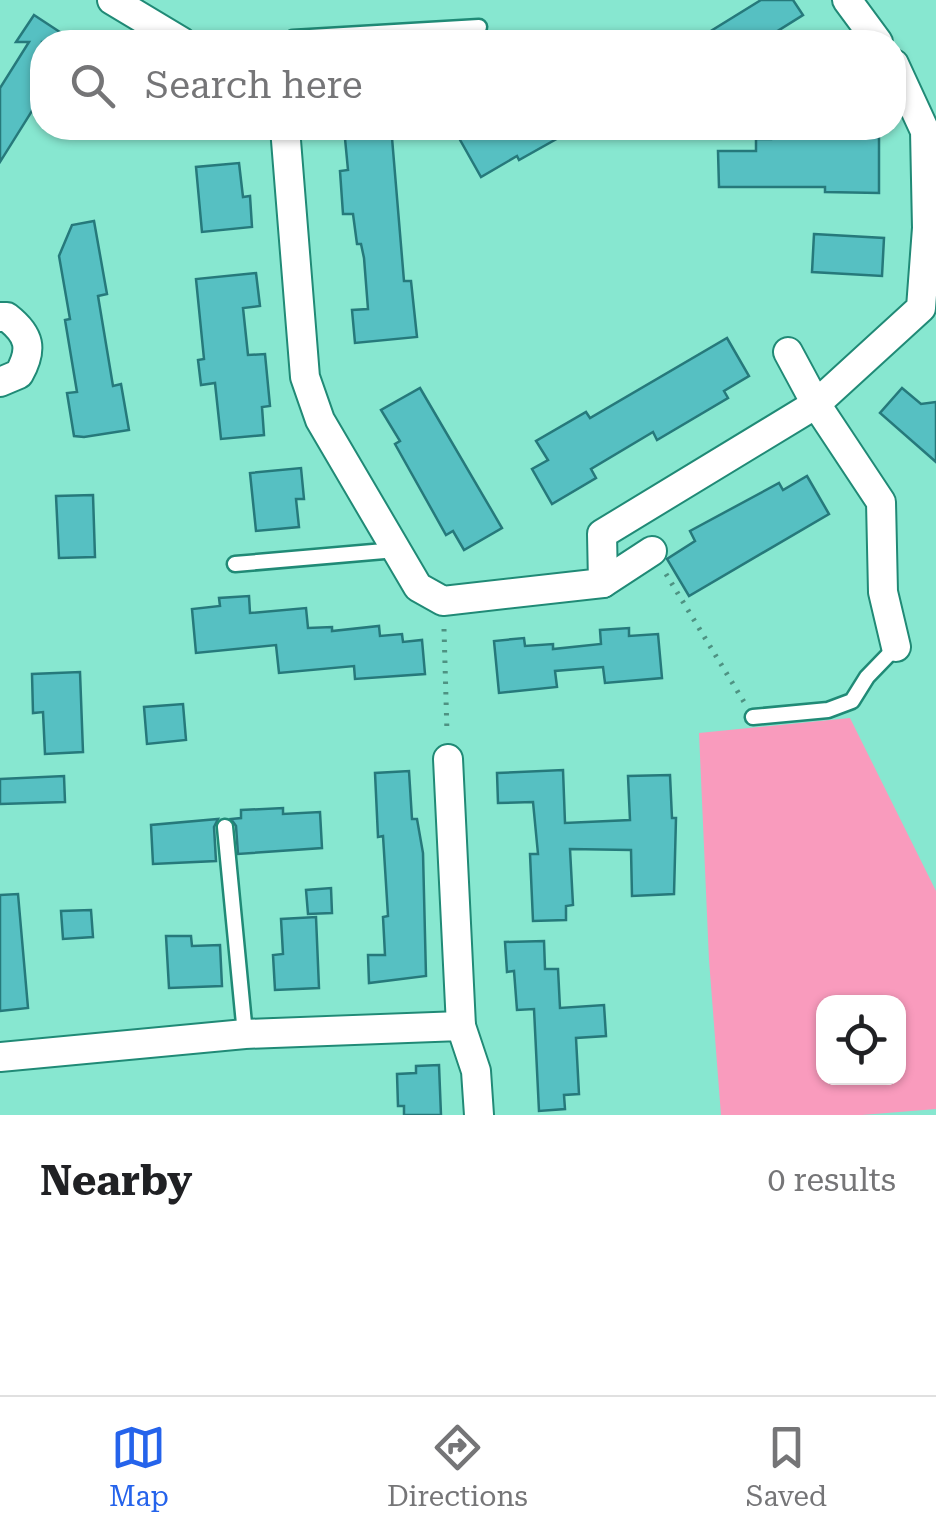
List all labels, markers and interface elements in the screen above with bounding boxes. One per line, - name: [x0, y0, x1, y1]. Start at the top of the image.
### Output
- search box: [30, 30, 906, 140]
- icon: search: [65, 58, 120, 113]
- text: Search here: [145, 63, 363, 107]
- map controls: [816, 995, 906, 1085]
- button: locate: [816, 995, 906, 1085]
- text: Nearby: [40, 1156, 192, 1205]
- text: 0 results: [768, 1161, 896, 1199]
- tab: Map: [109, 1420, 169, 1513]
- tab: Directions: [387, 1420, 528, 1513]
- tab: Saved: [746, 1420, 827, 1513]

